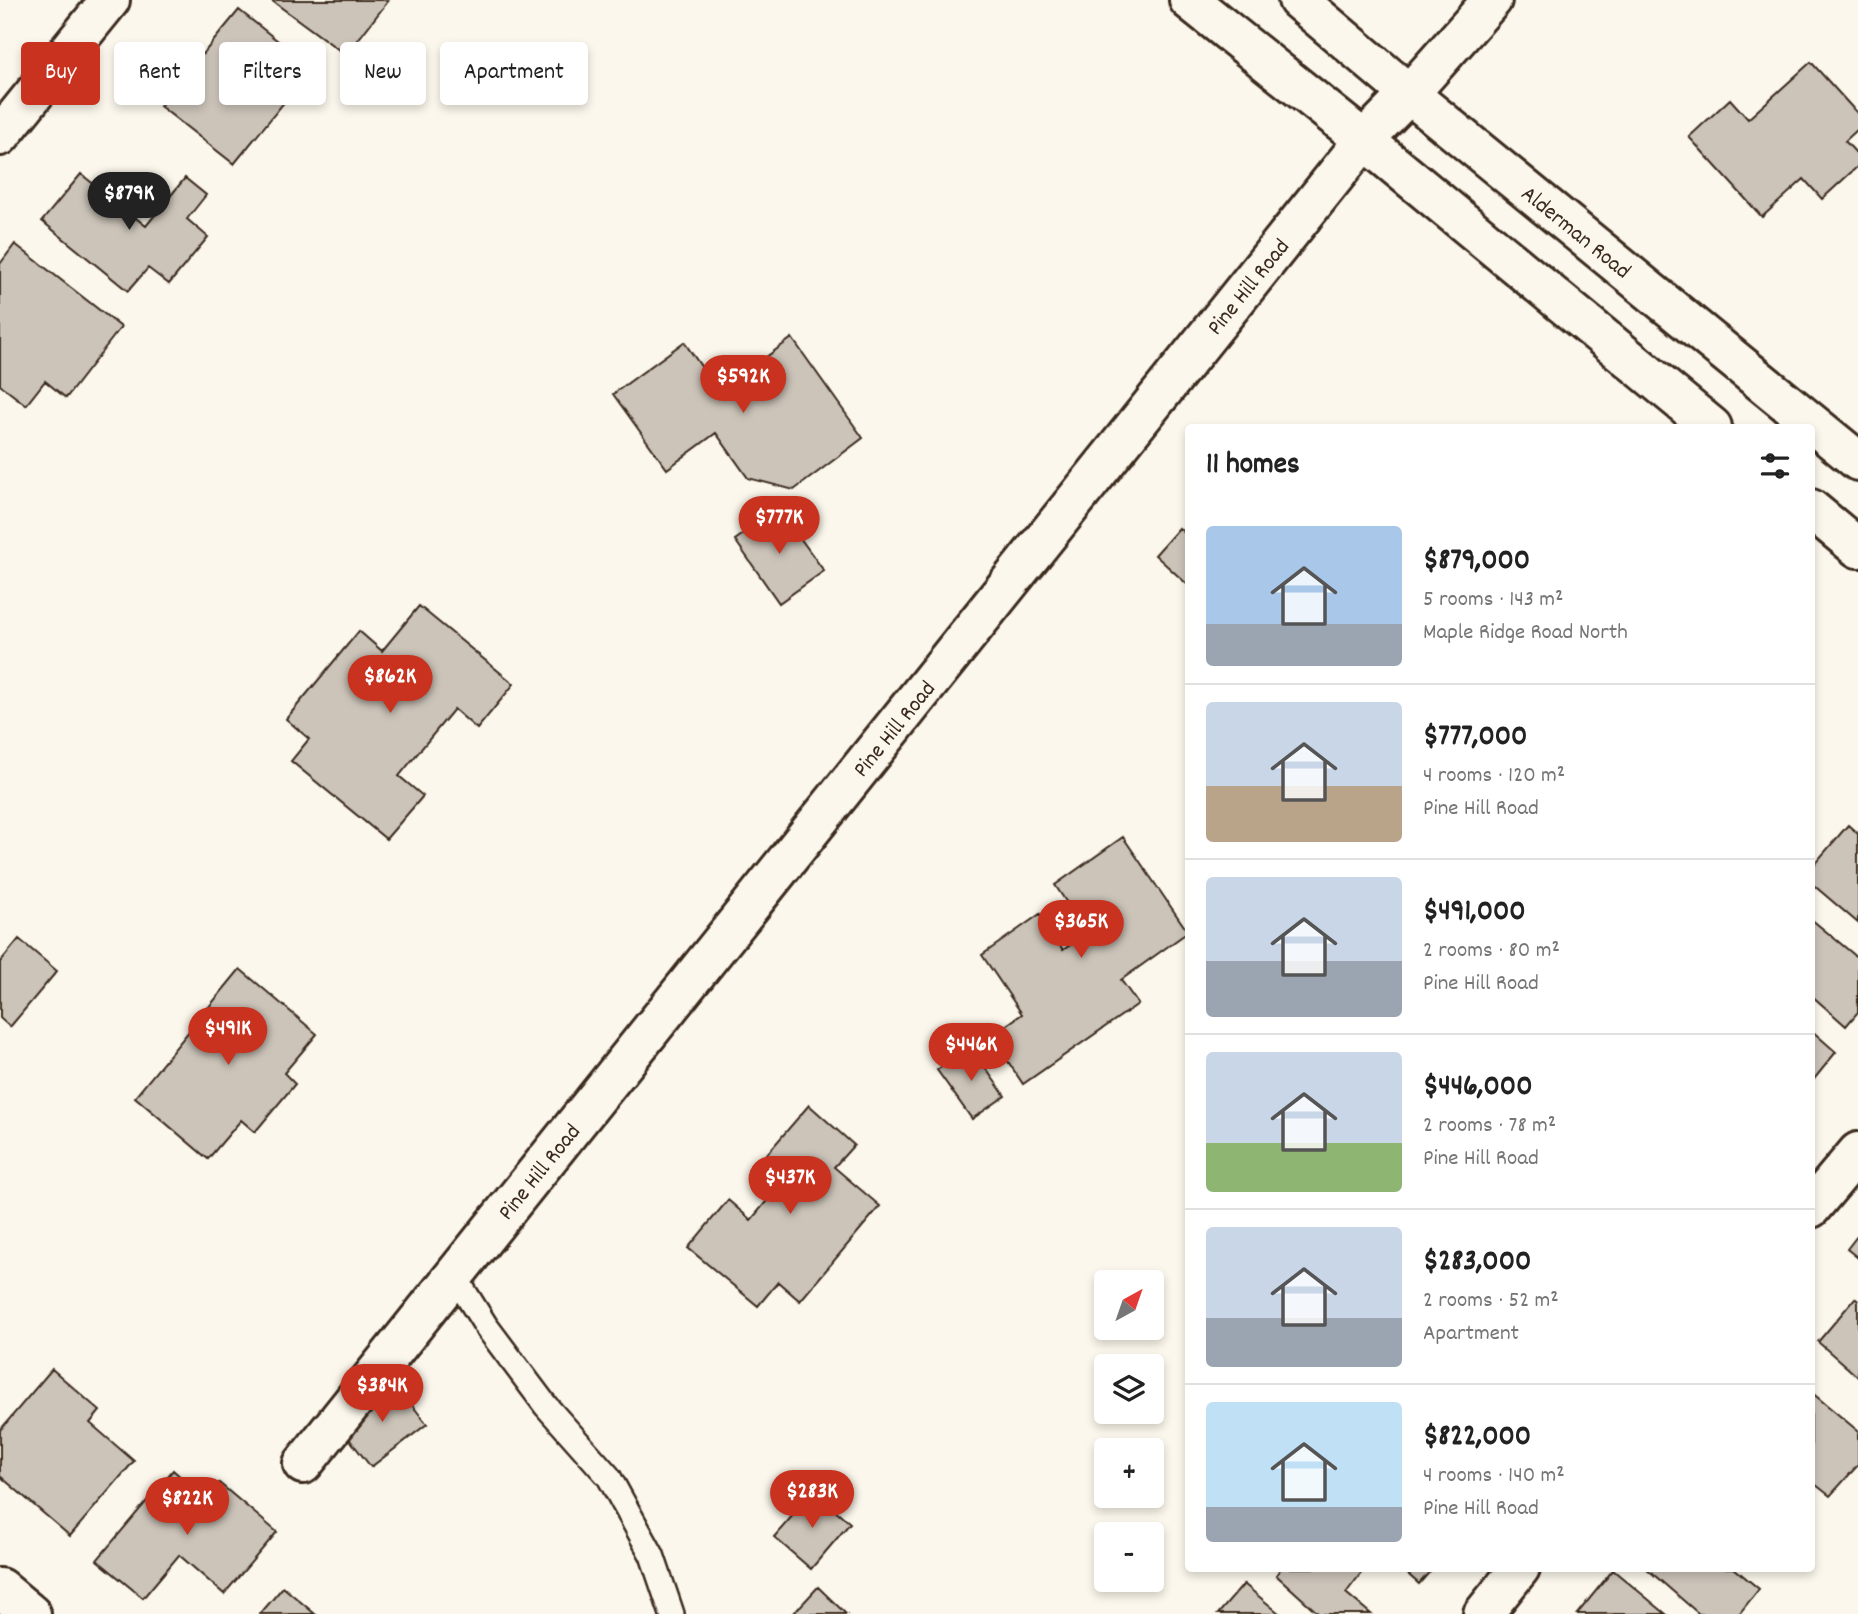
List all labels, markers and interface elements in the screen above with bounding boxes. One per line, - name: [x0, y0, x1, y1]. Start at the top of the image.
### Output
- chip: Buy: [21, 42, 100, 105]
- chip: Rent: [114, 42, 205, 105]
- chip: Filters: [219, 42, 326, 105]
- chip: New: [340, 42, 426, 105]
- chip: Apartment: [440, 42, 588, 105]
- pin: $879K: [80, 173, 178, 232]
- text: $879K: [104, 178, 154, 211]
- street label: Alderman Road: [1513, 179, 1637, 288]
- street label: Pine Hill Road: [1200, 233, 1299, 344]
- pin: $592K: [694, 356, 792, 415]
- text: $592K: [716, 361, 770, 394]
- text: 11 homes: [1206, 445, 1300, 488]
- icon: filters: [1756, 447, 1794, 485]
- pin: $777K: [730, 496, 828, 556]
- text: $777K: [755, 502, 803, 535]
- text: $879,000: [1423, 541, 1530, 584]
- icon: home: [1262, 554, 1346, 638]
- text: 5 rooms · 143 m²: [1423, 584, 1563, 617]
- text: Maple Ridge Road North: [1423, 617, 1628, 650]
- pin: $862K: [341, 656, 439, 715]
- text: $862K: [364, 661, 416, 694]
- street label: Pine Hill Road: [846, 675, 945, 786]
- text: $777,000: [1423, 717, 1527, 760]
- icon: home: [1262, 730, 1346, 814]
- text: 4 rooms · 120 m²: [1423, 760, 1565, 793]
- text: Pine Hill Road: [1423, 793, 1539, 826]
- text: $491,000: [1423, 892, 1526, 935]
- pin: $365K: [1032, 900, 1130, 960]
- icon: home: [1262, 905, 1346, 989]
- text: $365K: [1054, 906, 1108, 939]
- text: 2 rooms · 80 m²: [1423, 935, 1560, 968]
- text: Pine Hill Road: [1423, 968, 1539, 1001]
- pin: $491K: [179, 1007, 277, 1067]
- text: $491K: [204, 1013, 252, 1046]
- pin: $446K: [922, 1024, 1020, 1083]
- text: $446K: [945, 1029, 997, 1062]
- text: $446,000: [1423, 1067, 1533, 1110]
- icon: home: [1262, 1080, 1346, 1164]
- text: 2 rooms · 78 m²: [1423, 1110, 1556, 1143]
- street label: Pine Hill Road: [491, 1118, 590, 1229]
- text: Pine Hill Road: [1423, 1143, 1539, 1176]
- pin: $437K: [741, 1156, 839, 1216]
- text: $437K: [765, 1162, 815, 1195]
- text: $283,000: [1423, 1242, 1531, 1285]
- icon: home: [1262, 1255, 1346, 1339]
- north arrow: [1094, 1270, 1164, 1340]
- map controls: [1094, 1270, 1164, 1592]
- text: 2 rooms · 52 m²: [1423, 1285, 1559, 1318]
- text: Apartment: [1423, 1318, 1519, 1351]
- button: layers: [1094, 1354, 1164, 1424]
- pin: $384K: [333, 1364, 431, 1424]
- text: $384K: [356, 1370, 408, 1403]
- text: $822,000: [1423, 1417, 1531, 1460]
- icon: home: [1262, 1430, 1346, 1514]
- button: +: [1094, 1438, 1164, 1508]
- text: 4 rooms · 140 m²: [1423, 1460, 1565, 1493]
- pin: $283K: [763, 1470, 861, 1530]
- text: $283K: [786, 1476, 838, 1509]
- pin: $822K: [138, 1478, 236, 1537]
- text: $822K: [161, 1483, 213, 1516]
- text: Pine Hill Road: [1423, 1493, 1539, 1526]
- button: −: [1094, 1522, 1164, 1592]

